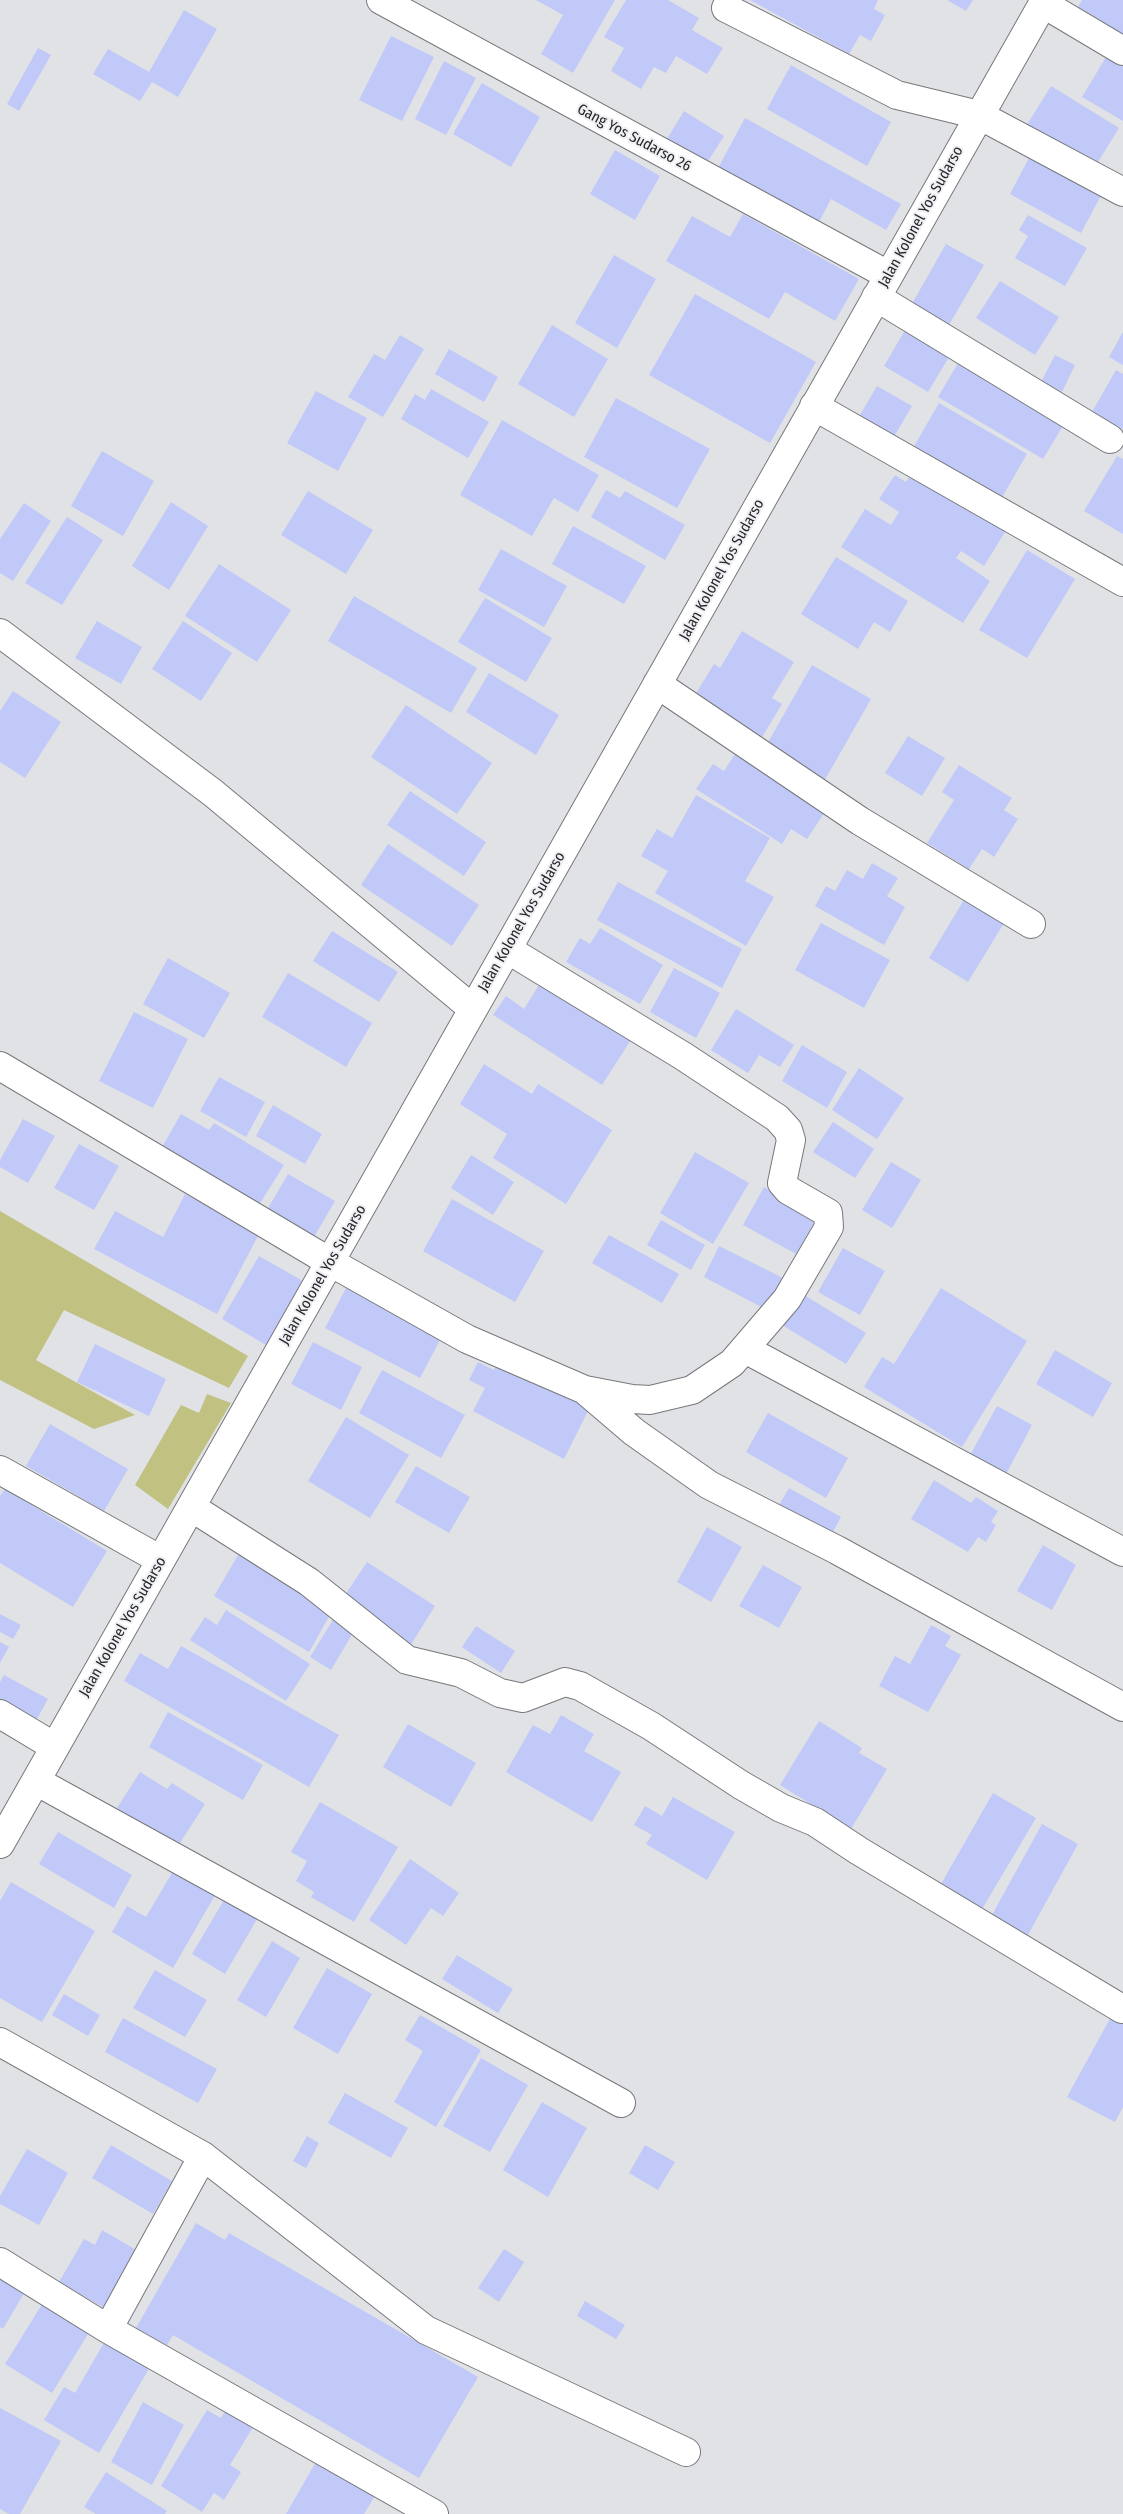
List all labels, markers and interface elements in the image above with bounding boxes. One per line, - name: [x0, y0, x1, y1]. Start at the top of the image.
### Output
- street label: Gang Yos Sudarso 26: [574, 100, 694, 176]
- street label: Jalan Kolonel Yos Sudarso: [875, 143, 967, 291]
- street label: Jalan Kolonel Yos Sudarso: [676, 496, 768, 644]
- street label: Jalan Kolonel Yos Sudarso: [475, 849, 569, 995]
- street label: Jalan Kolonel Yos Sudarso: [276, 1202, 370, 1348]
- street label: Jalan Kolonel Yos Sudarso: [76, 1554, 170, 1700]

